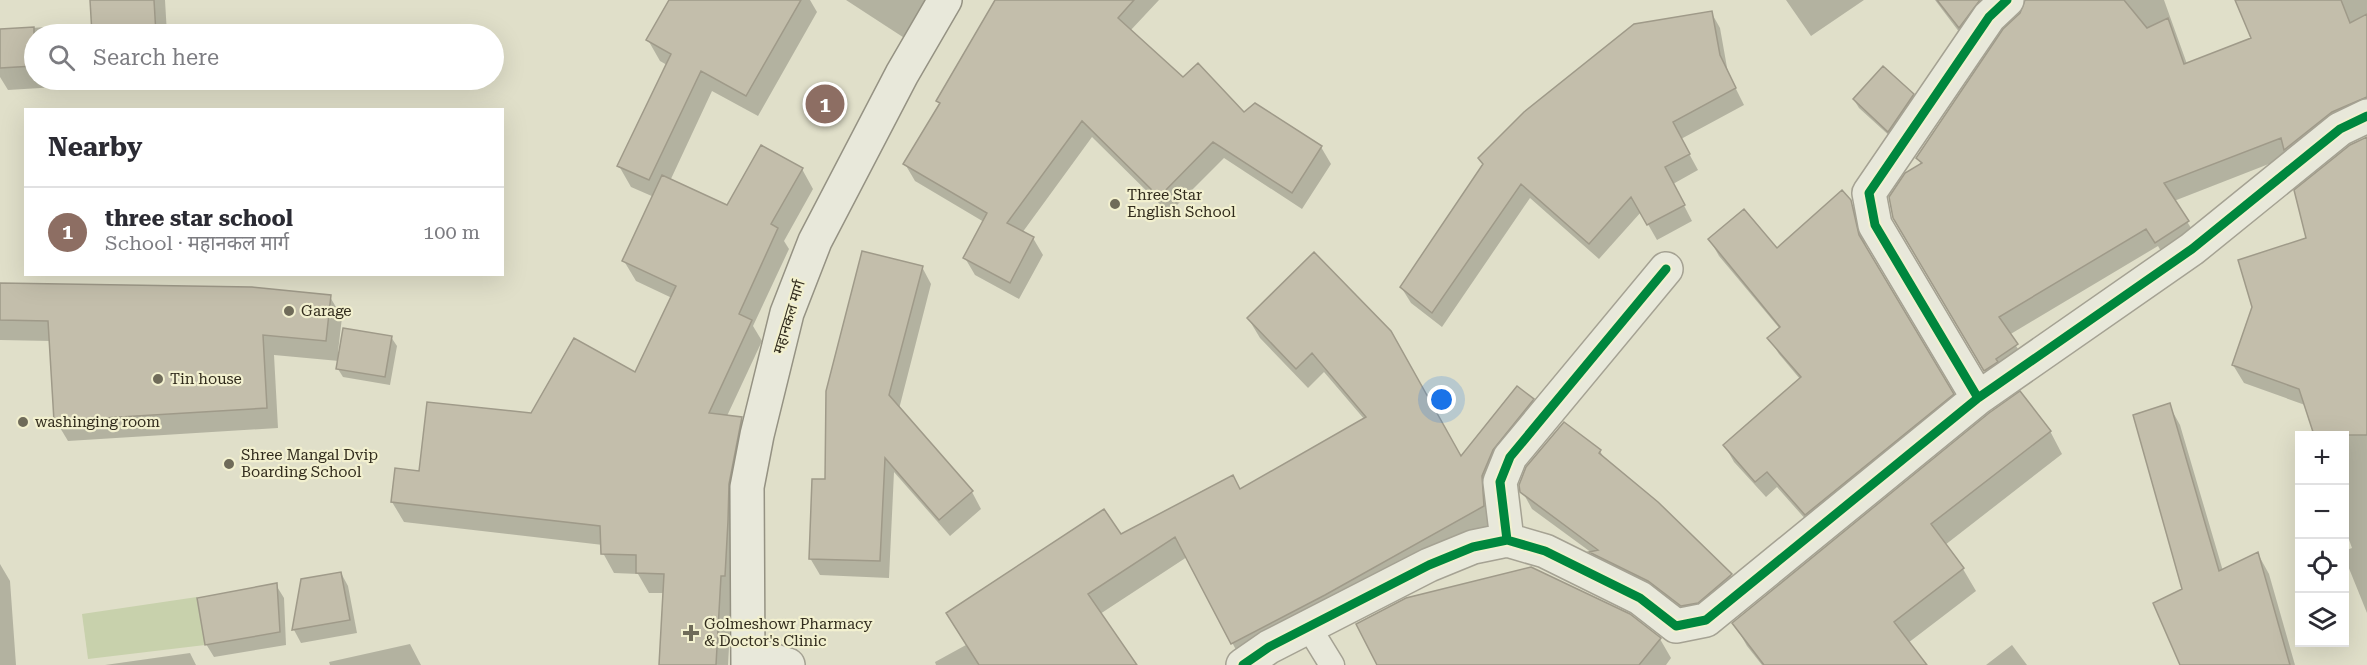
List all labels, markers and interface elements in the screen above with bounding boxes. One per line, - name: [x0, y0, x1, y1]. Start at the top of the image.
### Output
- search box: [24, 24, 504, 90]
- icon: search: [45, 41, 78, 74]
- text: Search here: [93, 45, 219, 70]
- pin: 1: [806, 82, 844, 126]
- text: Nearby: [48, 132, 142, 162]
- place label: Three Star English School: [1127, 186, 1236, 221]
- marker: Three Star English School: [1108, 197, 1122, 211]
- text: three star school: [105, 206, 293, 231]
- text: 1: [62, 220, 73, 244]
- text: 100 m: [423, 220, 480, 244]
- text: School · महानकल मार्ग: [105, 231, 289, 255]
- street label: महानकल मार्ग: [769, 277, 809, 356]
- place label: Garage: [301, 302, 352, 320]
- marker: Garage: [282, 304, 296, 318]
- place label: Tin house: [170, 370, 242, 388]
- marker: Tin house: [151, 372, 165, 386]
- your location: [1427, 385, 1456, 414]
- place label: washinging room: [35, 413, 160, 431]
- marker: washinging room: [16, 415, 30, 429]
- map controls: [2295, 431, 2349, 647]
- button: +: [2295, 431, 2349, 485]
- place label: Shree Mangal Dvip Boarding School: [241, 446, 378, 481]
- marker: Shree Mangal Dvip Boarding School: [222, 457, 236, 471]
- button: −: [2295, 485, 2349, 539]
- button: locate: [2295, 539, 2349, 593]
- button: layers: [2295, 593, 2349, 647]
- place label: Golmeshowr Pharmacy & Doctor's Clinic: [704, 615, 872, 650]
- marker: Golmeshowr Pharmacy & Doctor's Clinic: [682, 624, 700, 642]

